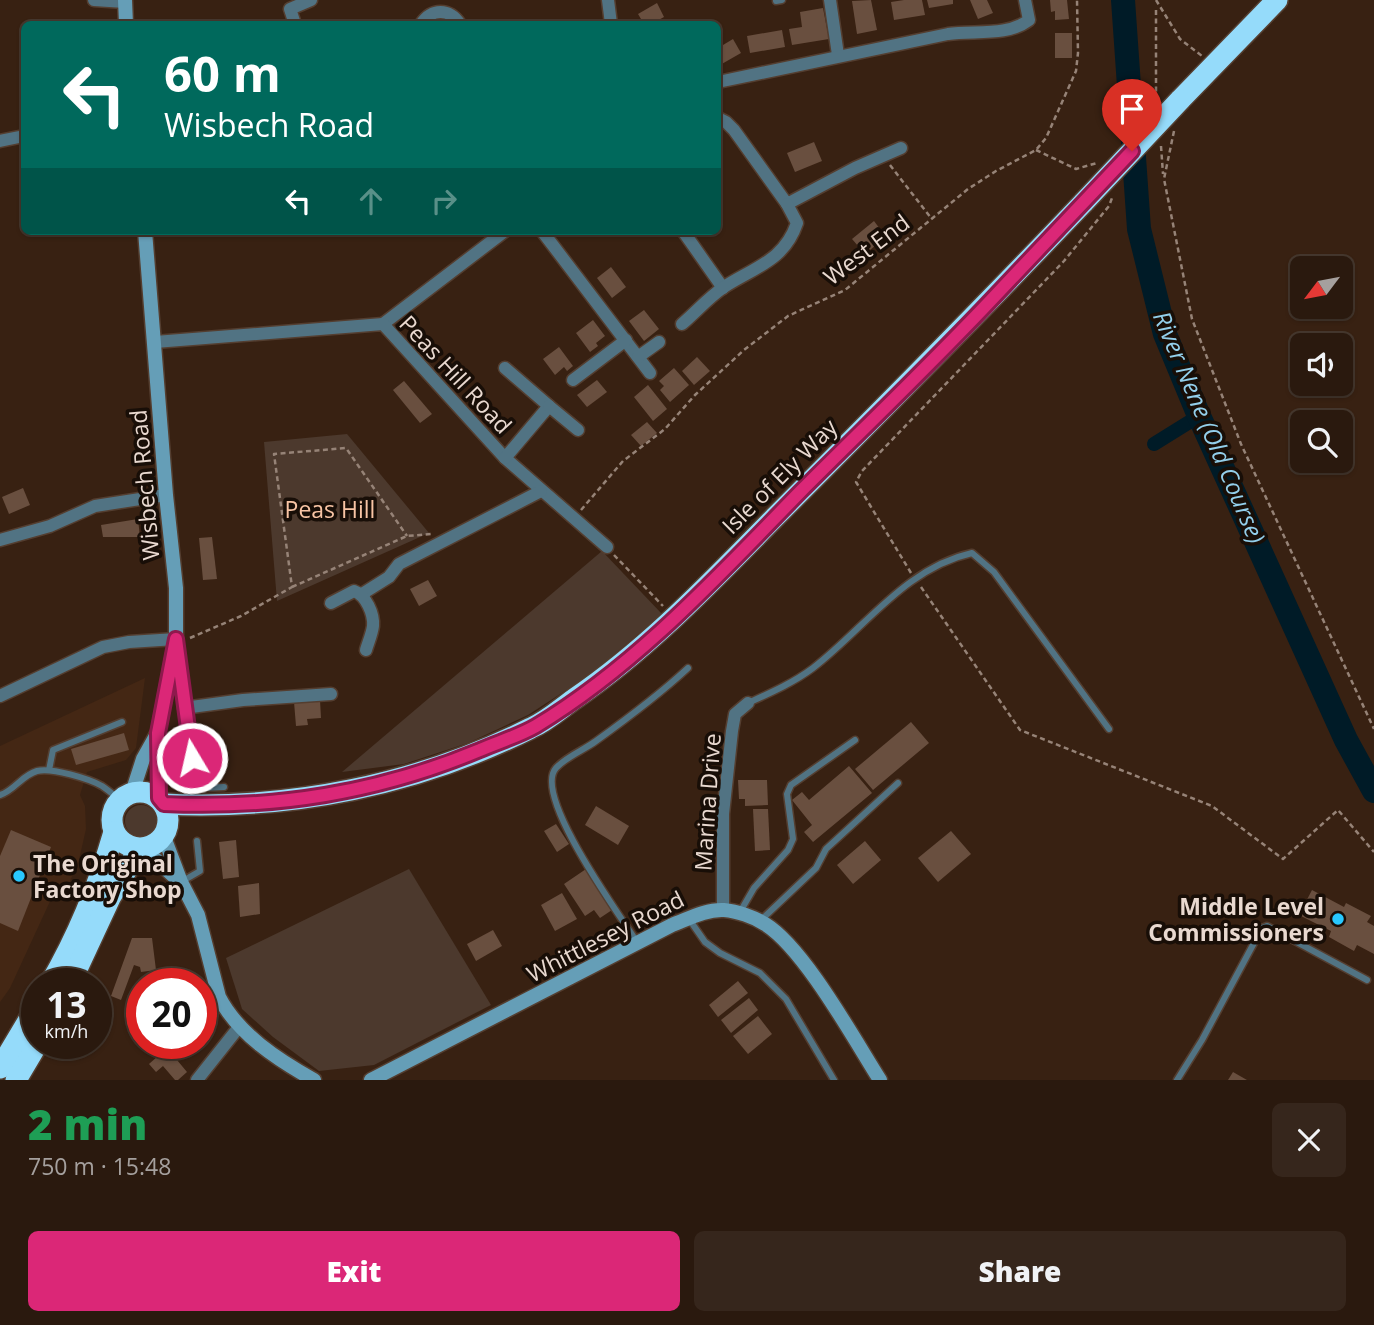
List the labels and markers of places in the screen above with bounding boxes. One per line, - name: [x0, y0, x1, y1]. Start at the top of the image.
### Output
- pin: [1102, 79, 1162, 151]
- place label: The Original Factory Shop: [33, 847, 182, 905]
- marker: The Original Factory Shop: [11, 868, 27, 884]
- place label: Middle Level Commissioners: [1148, 890, 1324, 948]
- marker: Middle Level Commissioners: [1330, 911, 1346, 927]

